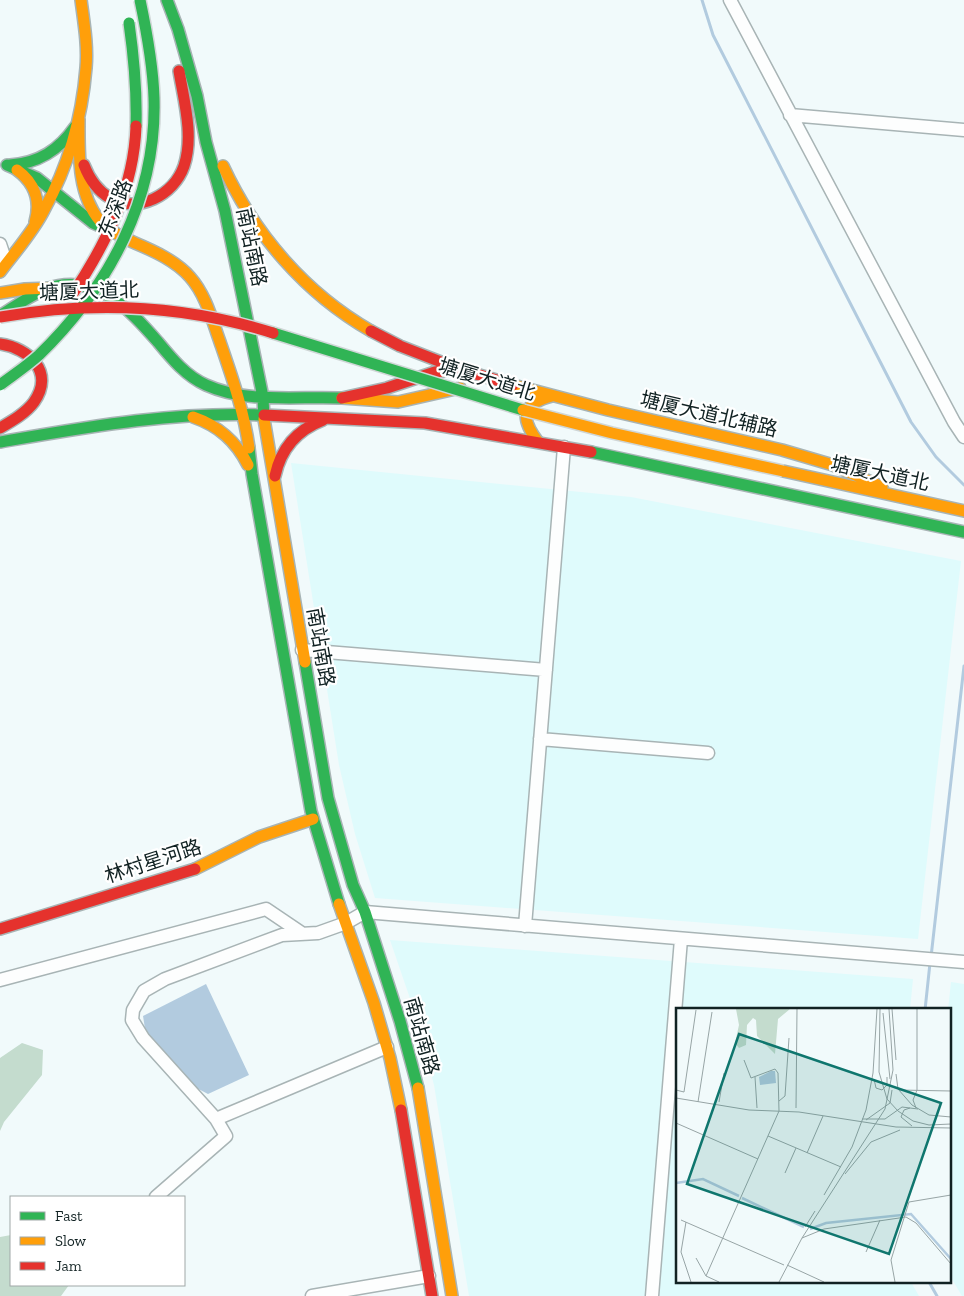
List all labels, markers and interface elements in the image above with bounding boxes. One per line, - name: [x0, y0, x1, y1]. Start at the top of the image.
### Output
- street label: 东深路: [93, 176, 137, 240]
- street label: 南站南路: [232, 205, 272, 289]
- street label: 塘厦大道北: [39, 277, 139, 305]
- street label: 塘厦大道北: [436, 353, 538, 405]
- street label: 塘厦大道北辅路: [638, 387, 780, 441]
- street label: 塘厦大道北: [829, 451, 931, 495]
- street label: 南站南路: [302, 606, 340, 688]
- street label: 林村星河路: [102, 834, 204, 888]
- street label: 南站南路: [399, 994, 445, 1078]
- inset map: [676, 1008, 952, 1284]
- legend: [10, 1196, 185, 1286]
- text: Fast: [55, 1207, 83, 1225]
- text: Slow: [55, 1232, 87, 1250]
- text: Jam: [55, 1257, 82, 1275]

